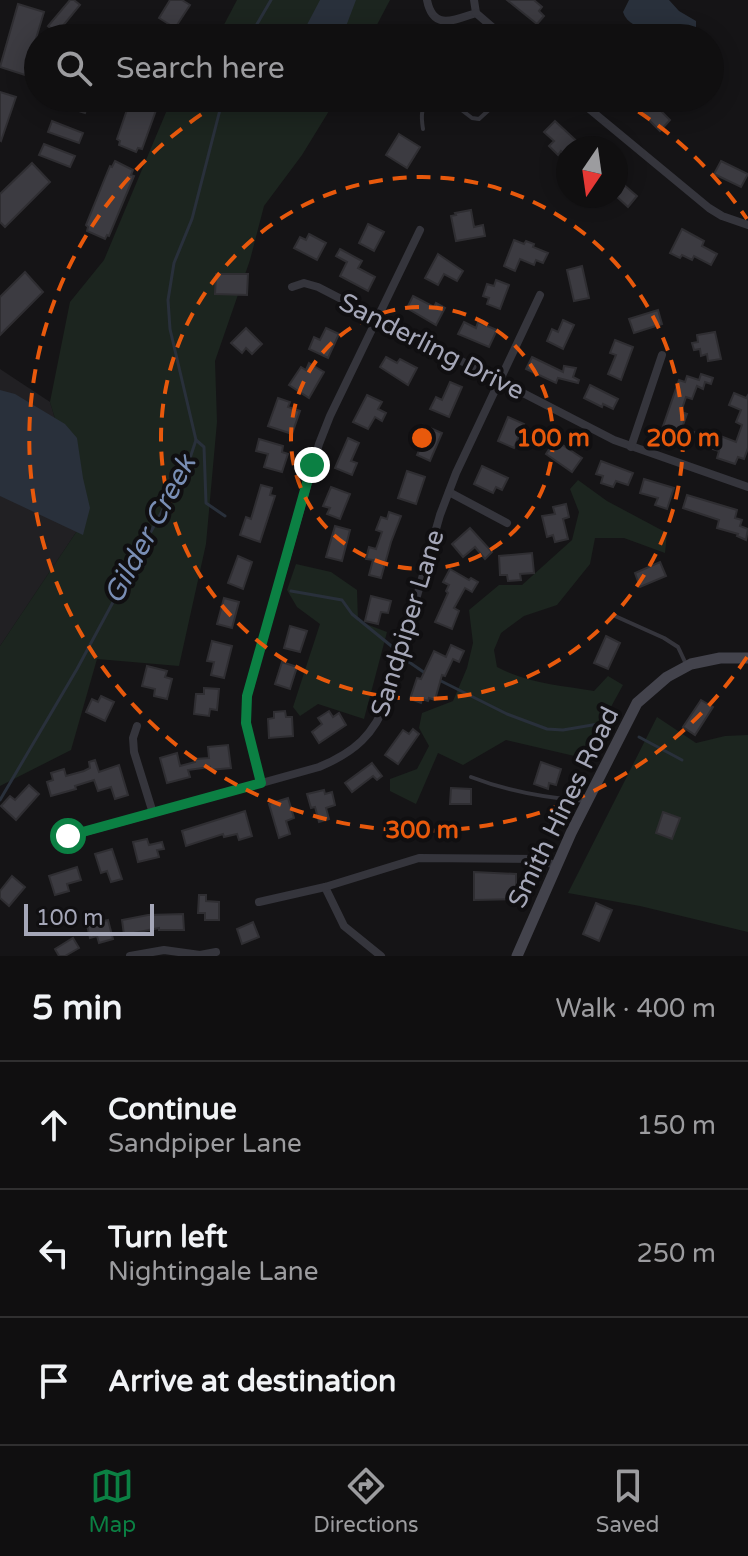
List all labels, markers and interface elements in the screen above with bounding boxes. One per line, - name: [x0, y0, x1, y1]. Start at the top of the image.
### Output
- search box: [24, 24, 724, 112]
- icon: search: [52, 46, 96, 90]
- text: Search here: [116, 50, 285, 87]
- north arrow: [556, 136, 628, 208]
- street label: Sanderling Drive: [334, 286, 529, 406]
- centre of rings: [408, 424, 436, 452]
- text: 100 m: [516, 424, 590, 453]
- text: 200 m: [646, 424, 720, 453]
- route end: [294, 447, 330, 483]
- water label: Gilder Creek: [97, 448, 204, 609]
- street label: Sandpiper Lane: [364, 526, 451, 720]
- street label: Smith Hines Road: [501, 702, 626, 913]
- text: 300 m: [385, 816, 459, 845]
- route start: [50, 818, 86, 854]
- scale bar: [24, 900, 154, 936]
- text: 100 m: [36, 905, 103, 931]
- text: 5 min: [32, 988, 123, 1029]
- text: Walk · 400 m: [556, 993, 716, 1024]
- text: Continue: [108, 1091, 237, 1128]
- icon: ahead: [32, 1103, 76, 1147]
- text: 150 m: [636, 1110, 716, 1141]
- text: Sandpiper Lane: [108, 1128, 302, 1159]
- text: Turn left: [108, 1219, 227, 1256]
- icon: left: [32, 1231, 76, 1275]
- text: 250 m: [636, 1238, 716, 1269]
- text: Nightingale Lane: [108, 1256, 318, 1287]
- icon: arrive: [32, 1359, 76, 1403]
- text: Arrive at destination: [108, 1363, 396, 1400]
- tab: Map: [89, 1464, 136, 1538]
- tab: Directions: [313, 1464, 419, 1538]
- tab: Saved: [596, 1464, 659, 1538]

